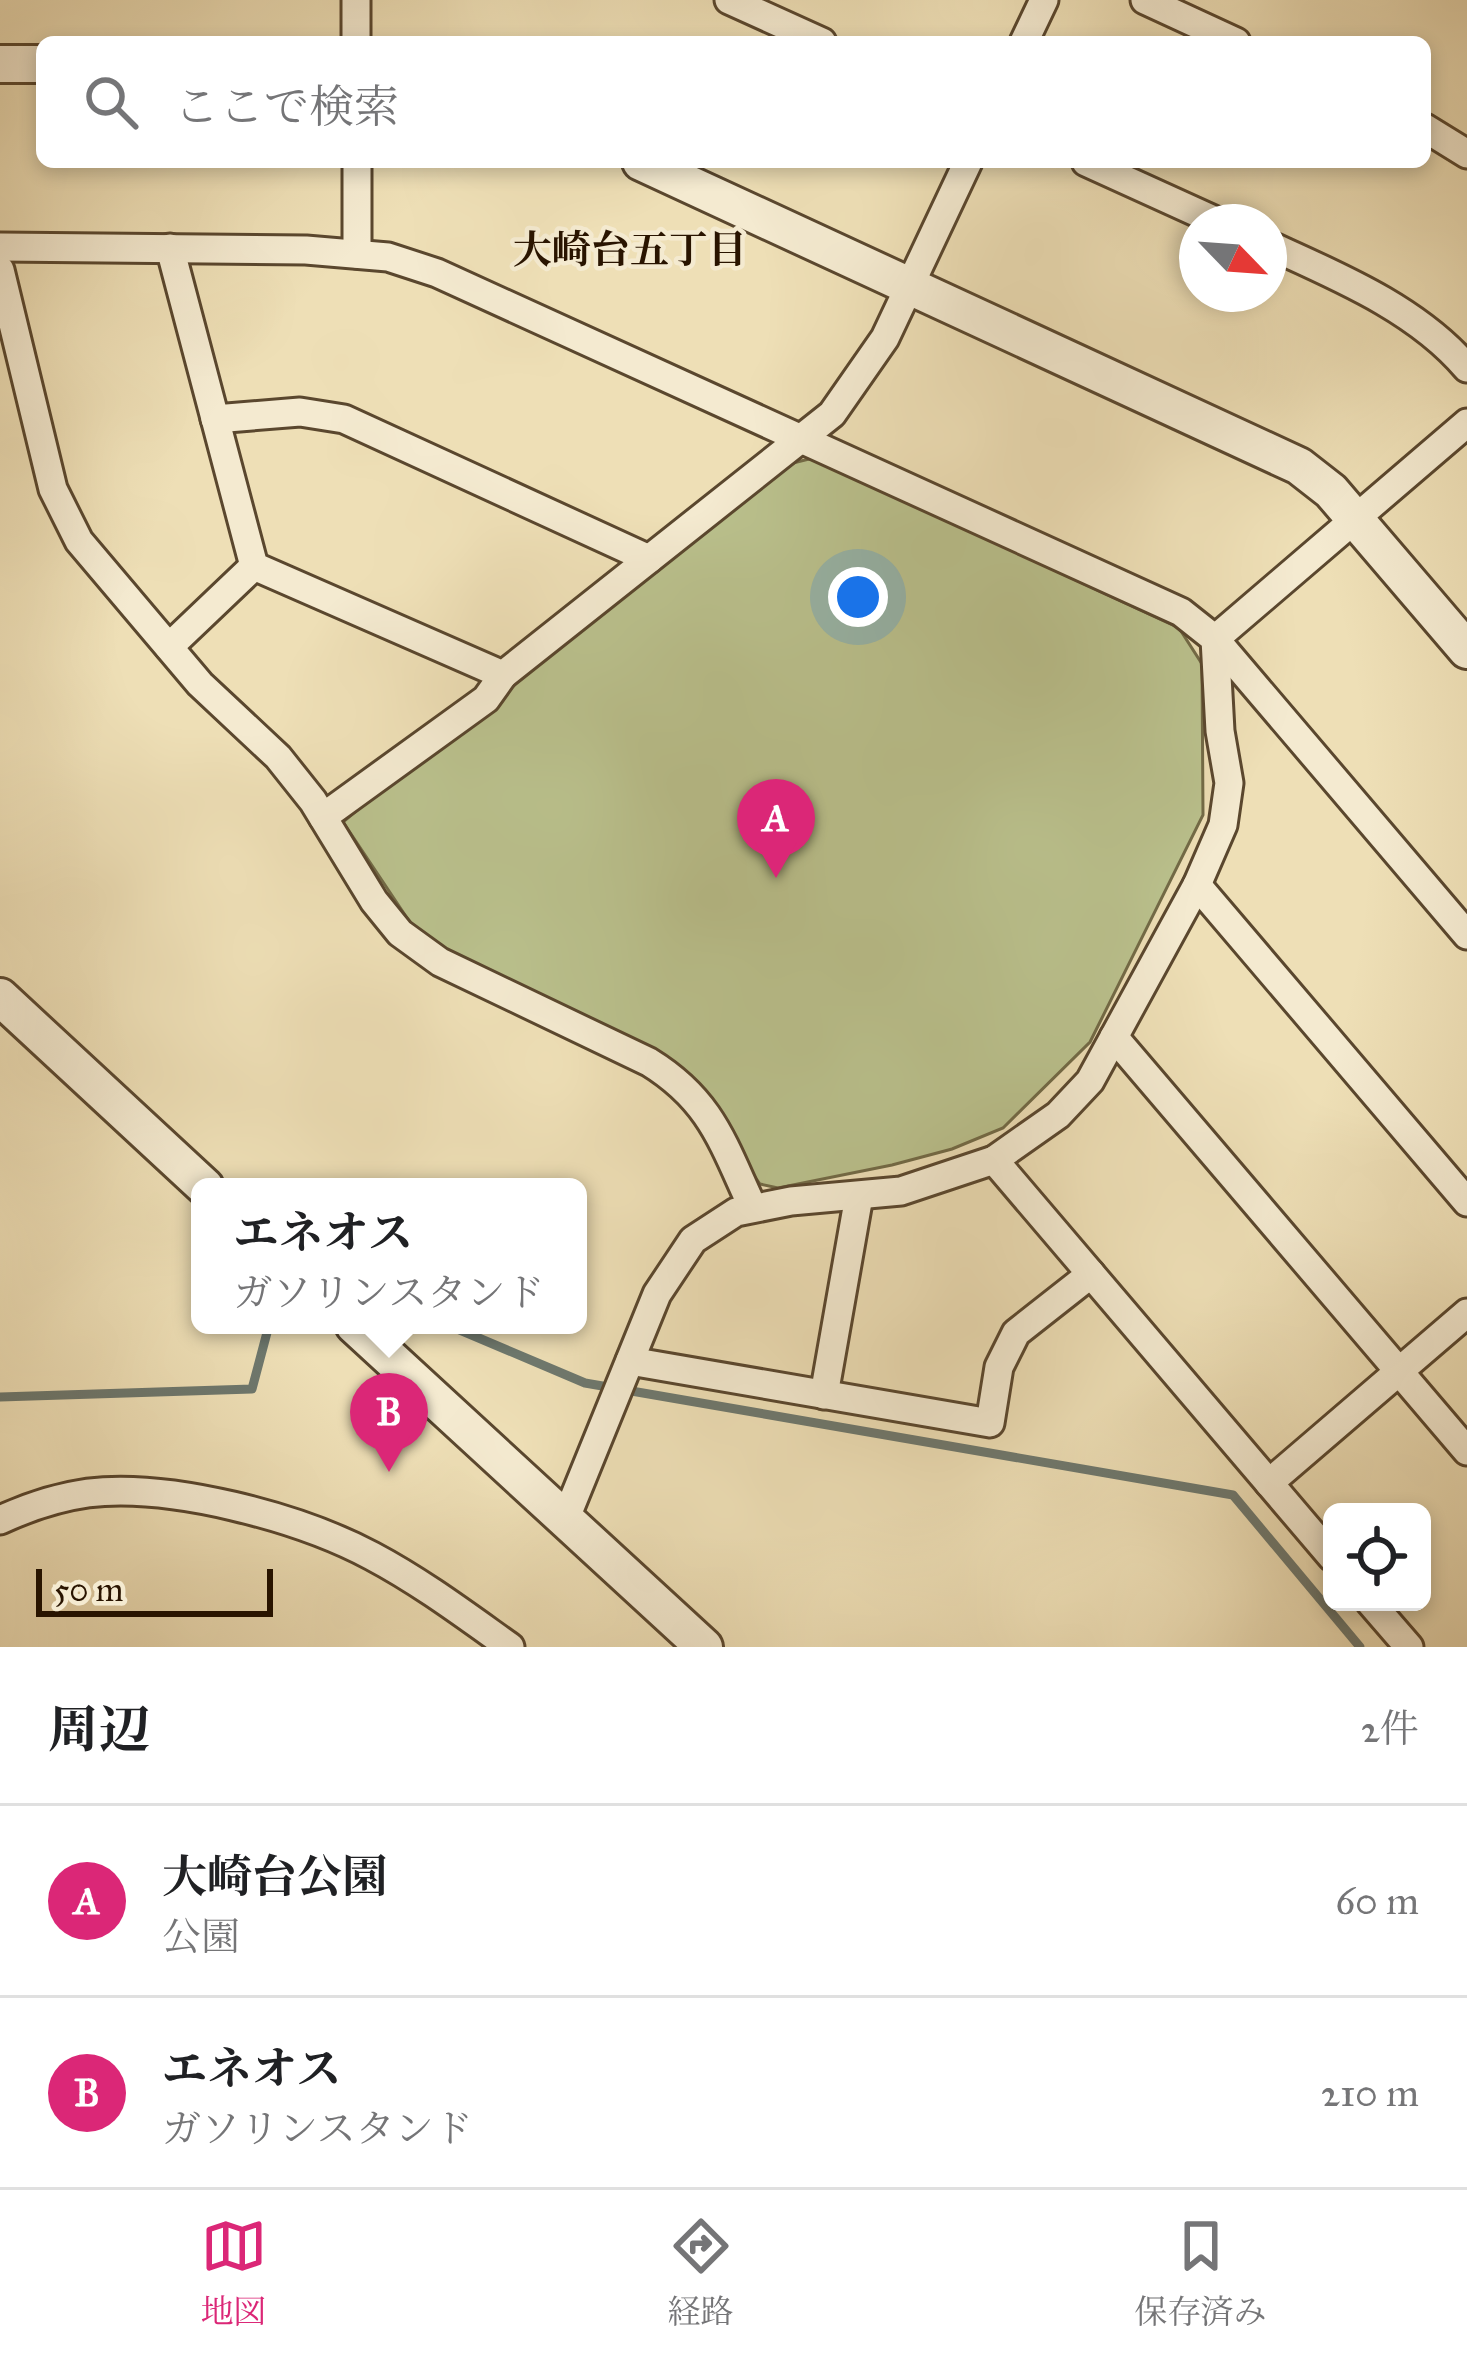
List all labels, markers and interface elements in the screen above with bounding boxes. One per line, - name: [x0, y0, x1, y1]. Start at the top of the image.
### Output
- search box: [36, 36, 1431, 168]
- icon: search: [78, 69, 144, 135]
- text: ここで検索: [174, 79, 399, 134]
- north arrow: [1179, 204, 1287, 312]
- district label: 大崎台五丁目: [513, 226, 747, 274]
- your location: [828, 567, 888, 627]
- pin: A: [737, 779, 815, 878]
- popup: [191, 1178, 587, 1334]
- text: エネオス: [234, 1205, 413, 1260]
- text: ガソリンスタンド: [234, 1269, 544, 1317]
- pin: B: [350, 1373, 428, 1472]
- map controls: [1323, 1503, 1431, 1611]
- button: locate: [1323, 1503, 1431, 1611]
- scale bar: [36, 1563, 273, 1616]
- text: 50 m: [54, 1570, 123, 1610]
- text: 周辺: [48, 1699, 150, 1761]
- text: 2件: [1361, 1705, 1419, 1753]
- text: 大崎台公園: [162, 1849, 387, 1904]
- text: A: [74, 1877, 100, 1925]
- text: 60 m: [1335, 1877, 1419, 1925]
- text: 公園: [162, 1913, 240, 1961]
- text: エネオス: [162, 2041, 342, 2096]
- text: B: [74, 2069, 100, 2117]
- text: 210 m: [1321, 2069, 1419, 2117]
- text: ガソリンスタンド: [162, 2105, 473, 2153]
- tab: 地図: [201, 2213, 267, 2332]
- tab: 経路: [668, 2213, 734, 2332]
- tab: 保存済み: [1135, 2213, 1267, 2332]

